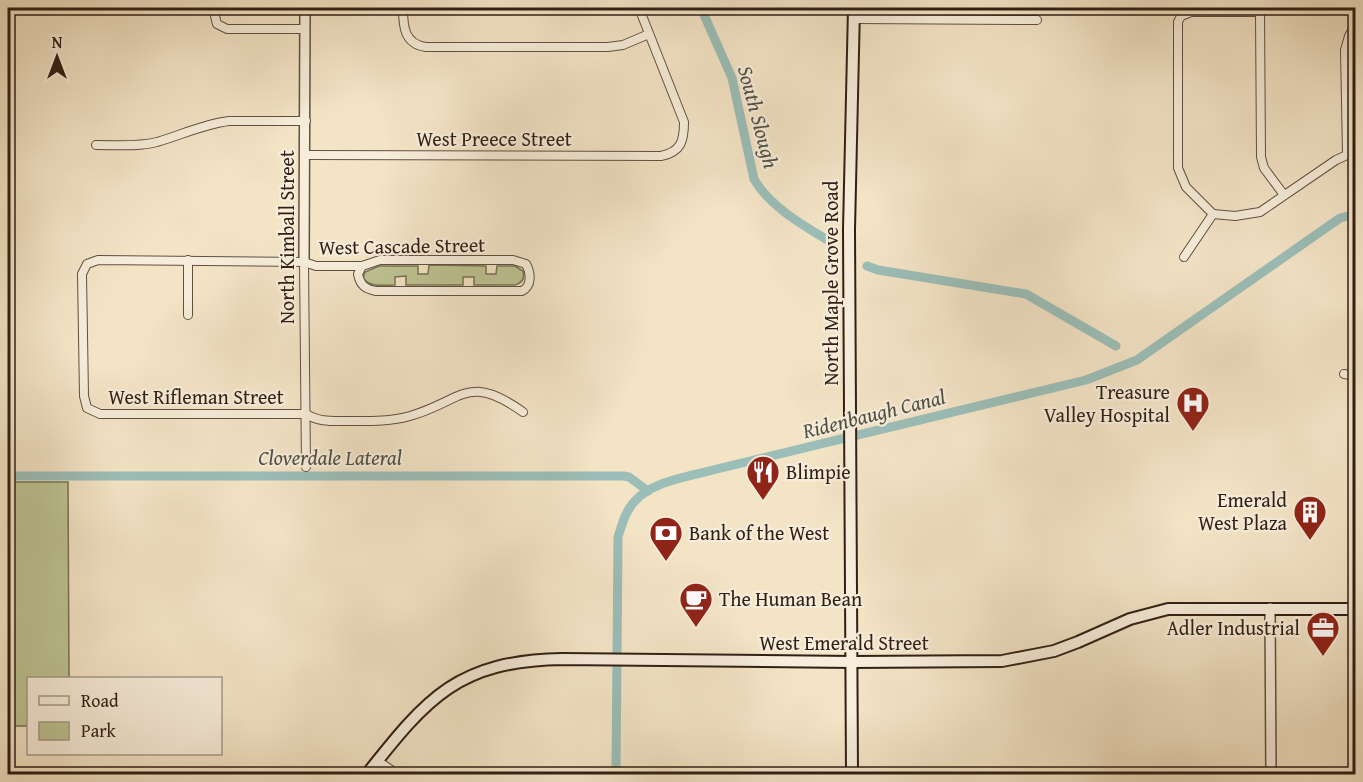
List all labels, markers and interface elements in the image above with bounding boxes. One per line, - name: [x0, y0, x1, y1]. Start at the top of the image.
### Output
- north arrow: [27, 27, 87, 87]
- text: N: [52, 30, 63, 54]
- water label: South Slough: [730, 62, 787, 172]
- street label: West Preece Street: [416, 124, 572, 153]
- street label: North Kimball Street: [272, 150, 301, 324]
- street label: North Maple Grove Road: [816, 180, 845, 385]
- street label: West Cascade Street: [318, 230, 486, 261]
- place label: Treasure Valley Hospital: [1044, 377, 1170, 429]
- water label: Ridenbaugh Canal: [798, 381, 948, 446]
- street label: West Rifleman Street: [108, 382, 284, 411]
- hospital icon: Treasure Valley Hospital: [1175, 385, 1211, 432]
- water label: Cloverdale Lateral: [258, 442, 402, 473]
- restaurant icon: Blimpie: [745, 454, 781, 501]
- place label: Blimpie: [786, 457, 851, 486]
- place label: Emerald West Plaza: [1198, 485, 1288, 537]
- building icon: Emerald West Plaza: [1292, 494, 1328, 541]
- bank icon: Bank of the West: [648, 515, 684, 562]
- place label: Bank of the West: [689, 518, 829, 547]
- cafe icon: The Human Bean: [678, 581, 714, 628]
- place label: The Human Bean: [719, 584, 862, 613]
- office icon: Adler Industrial: [1305, 610, 1341, 657]
- place label: Adler Industrial: [1167, 613, 1300, 642]
- street label: West Emerald Street: [759, 628, 929, 657]
- legend: [27, 677, 222, 755]
- text: Road: [81, 687, 119, 714]
- text: Park: [81, 717, 117, 744]

